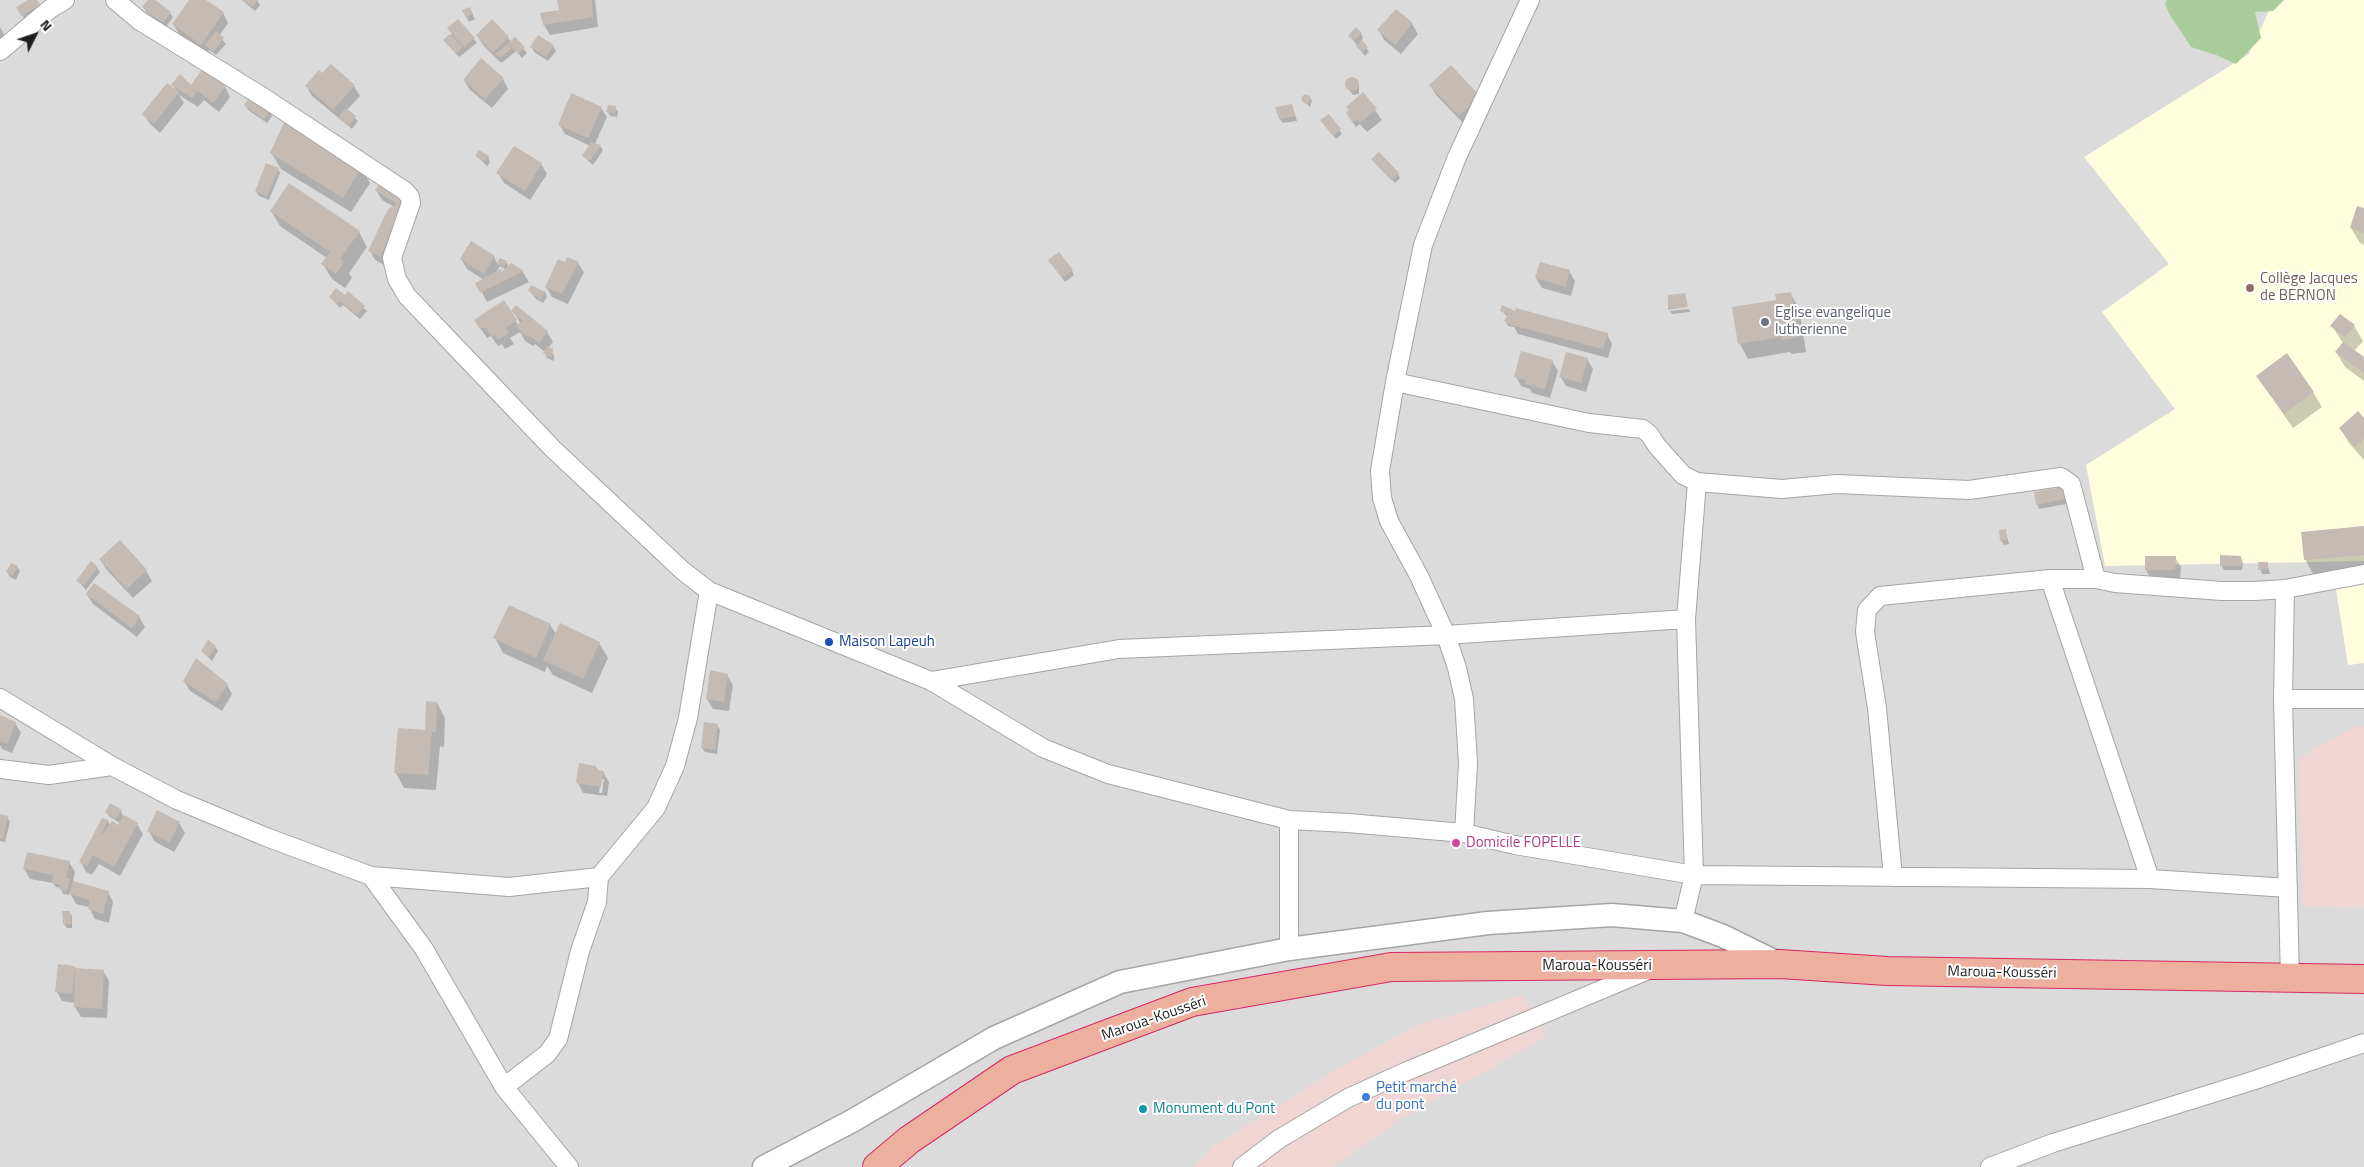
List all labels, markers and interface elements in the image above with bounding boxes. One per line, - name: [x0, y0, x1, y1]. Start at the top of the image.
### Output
- north arrow: [10, 10, 60, 60]
- text: N: [36, 14, 58, 35]
- place label: Collège Jacques de BERNON: [2260, 270, 2358, 305]
- marker: Collège Jacques de BERNON: [2244, 282, 2256, 294]
- place label: Eglise evangelique lutherienne: [1775, 304, 1891, 339]
- marker: Eglise evangelique lutherienne: [1759, 316, 1771, 328]
- place label: Maison Lapeuh: [839, 633, 935, 651]
- marker: Maison Lapeuh: [823, 636, 835, 648]
- place label: Domicile FOPELLE: [1466, 834, 1581, 852]
- marker: Domicile FOPELLE: [1450, 837, 1462, 849]
- street label: Maroua-Kousséri: [1542, 957, 1652, 975]
- street label: Maroua-Kousséri: [1947, 963, 2057, 983]
- street label: Maroua-Kousséri: [1099, 993, 1209, 1045]
- place label: Petit marché du pont: [1376, 1079, 1457, 1114]
- marker: Petit marché du pont: [1360, 1091, 1372, 1103]
- place label: Monument du Pont: [1153, 1100, 1275, 1118]
- marker: Monument du Pont: [1137, 1103, 1149, 1115]

